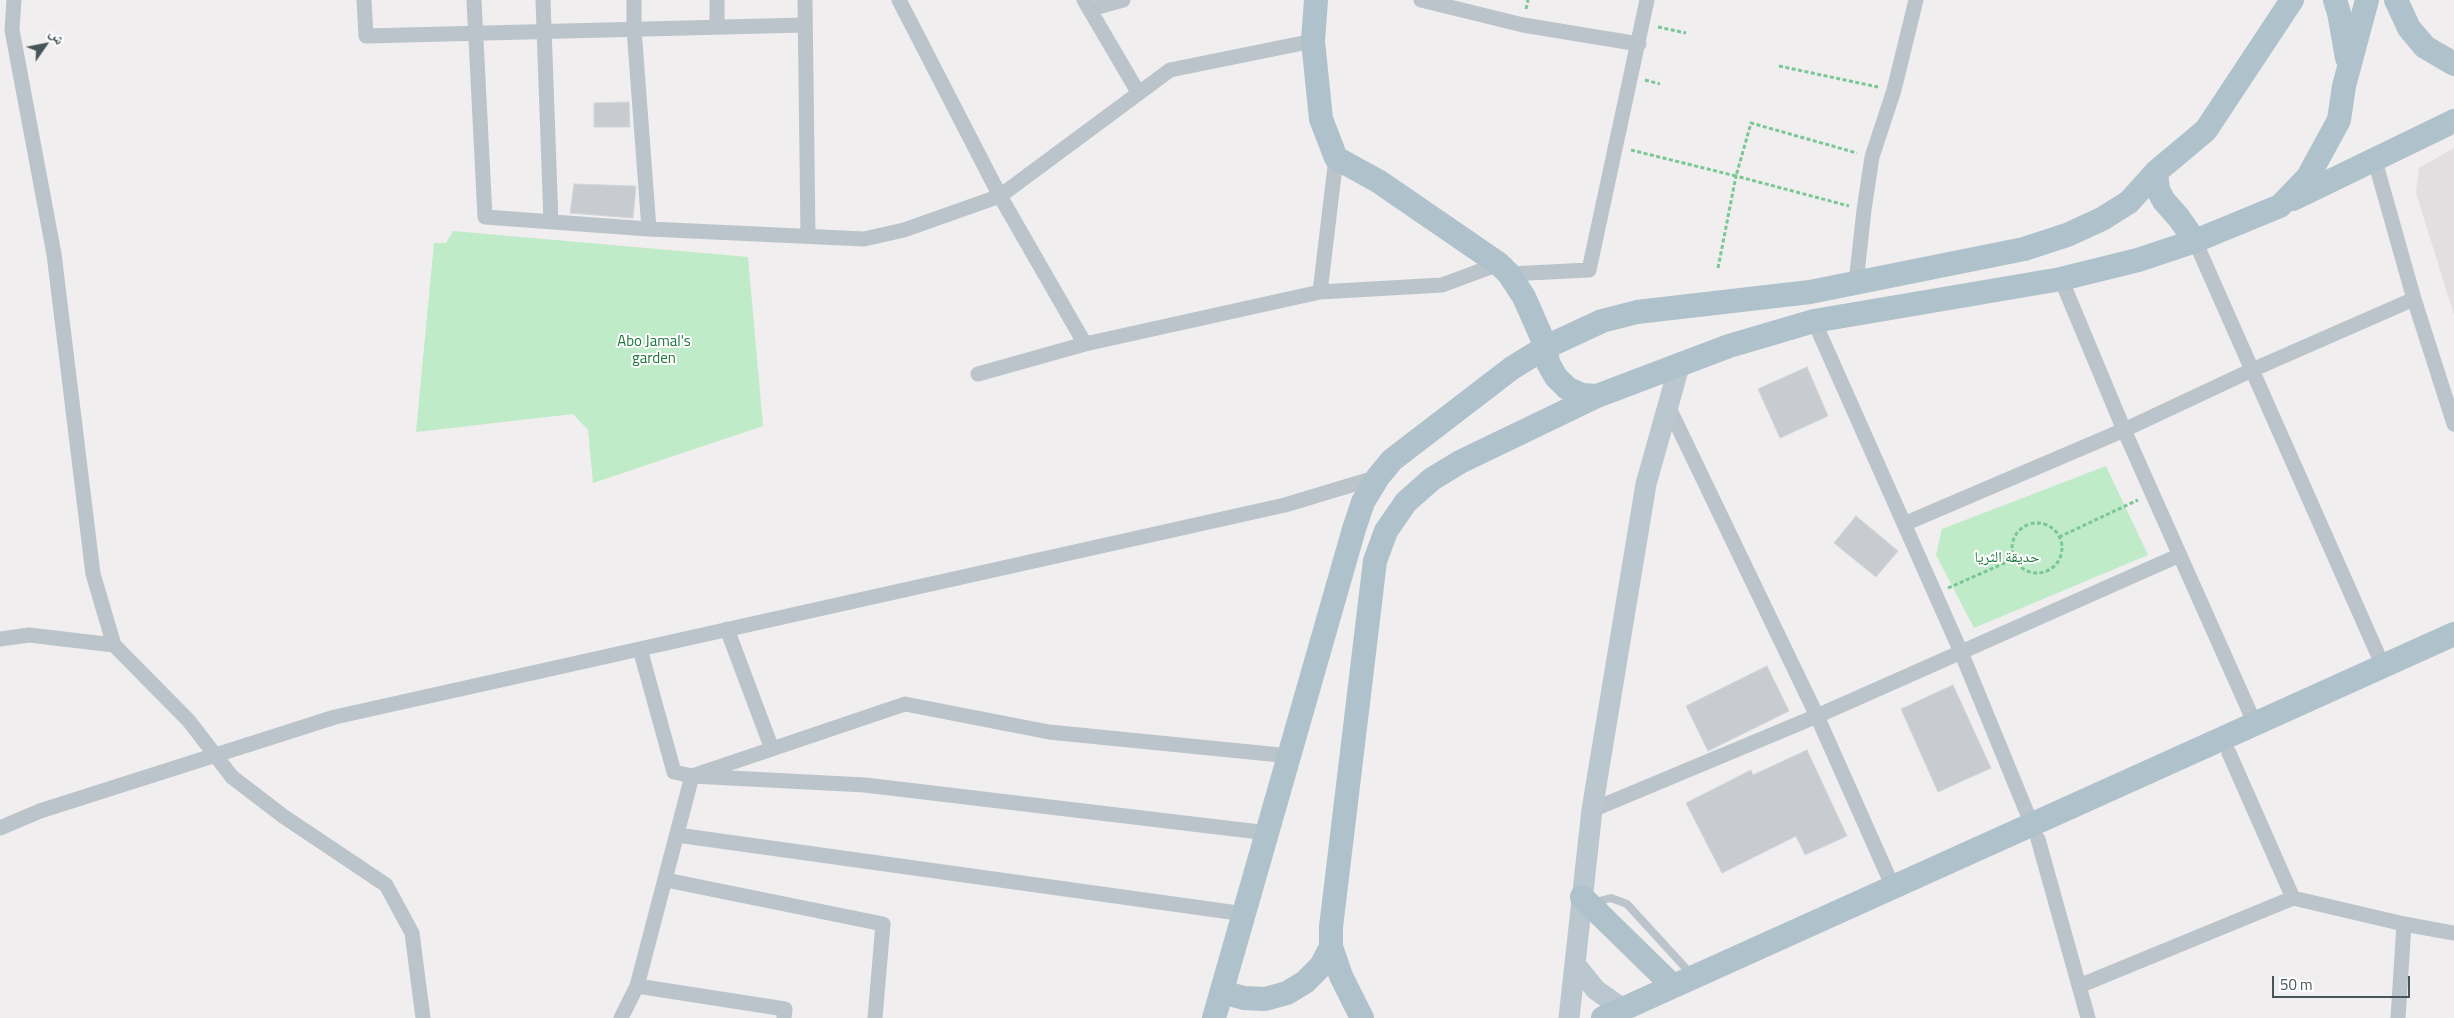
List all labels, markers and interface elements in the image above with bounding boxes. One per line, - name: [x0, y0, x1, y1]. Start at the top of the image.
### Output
- north arrow: [20, 20, 70, 70]
- text: ش: [45, 25, 71, 49]
- park label: Abo Jamal's garden: [617, 333, 691, 368]
- park label: حديقة الثريا: [1975, 549, 2039, 567]
- scale bar: [2274, 966, 2412, 998]
- text: 50 m: [2280, 973, 2313, 996]

